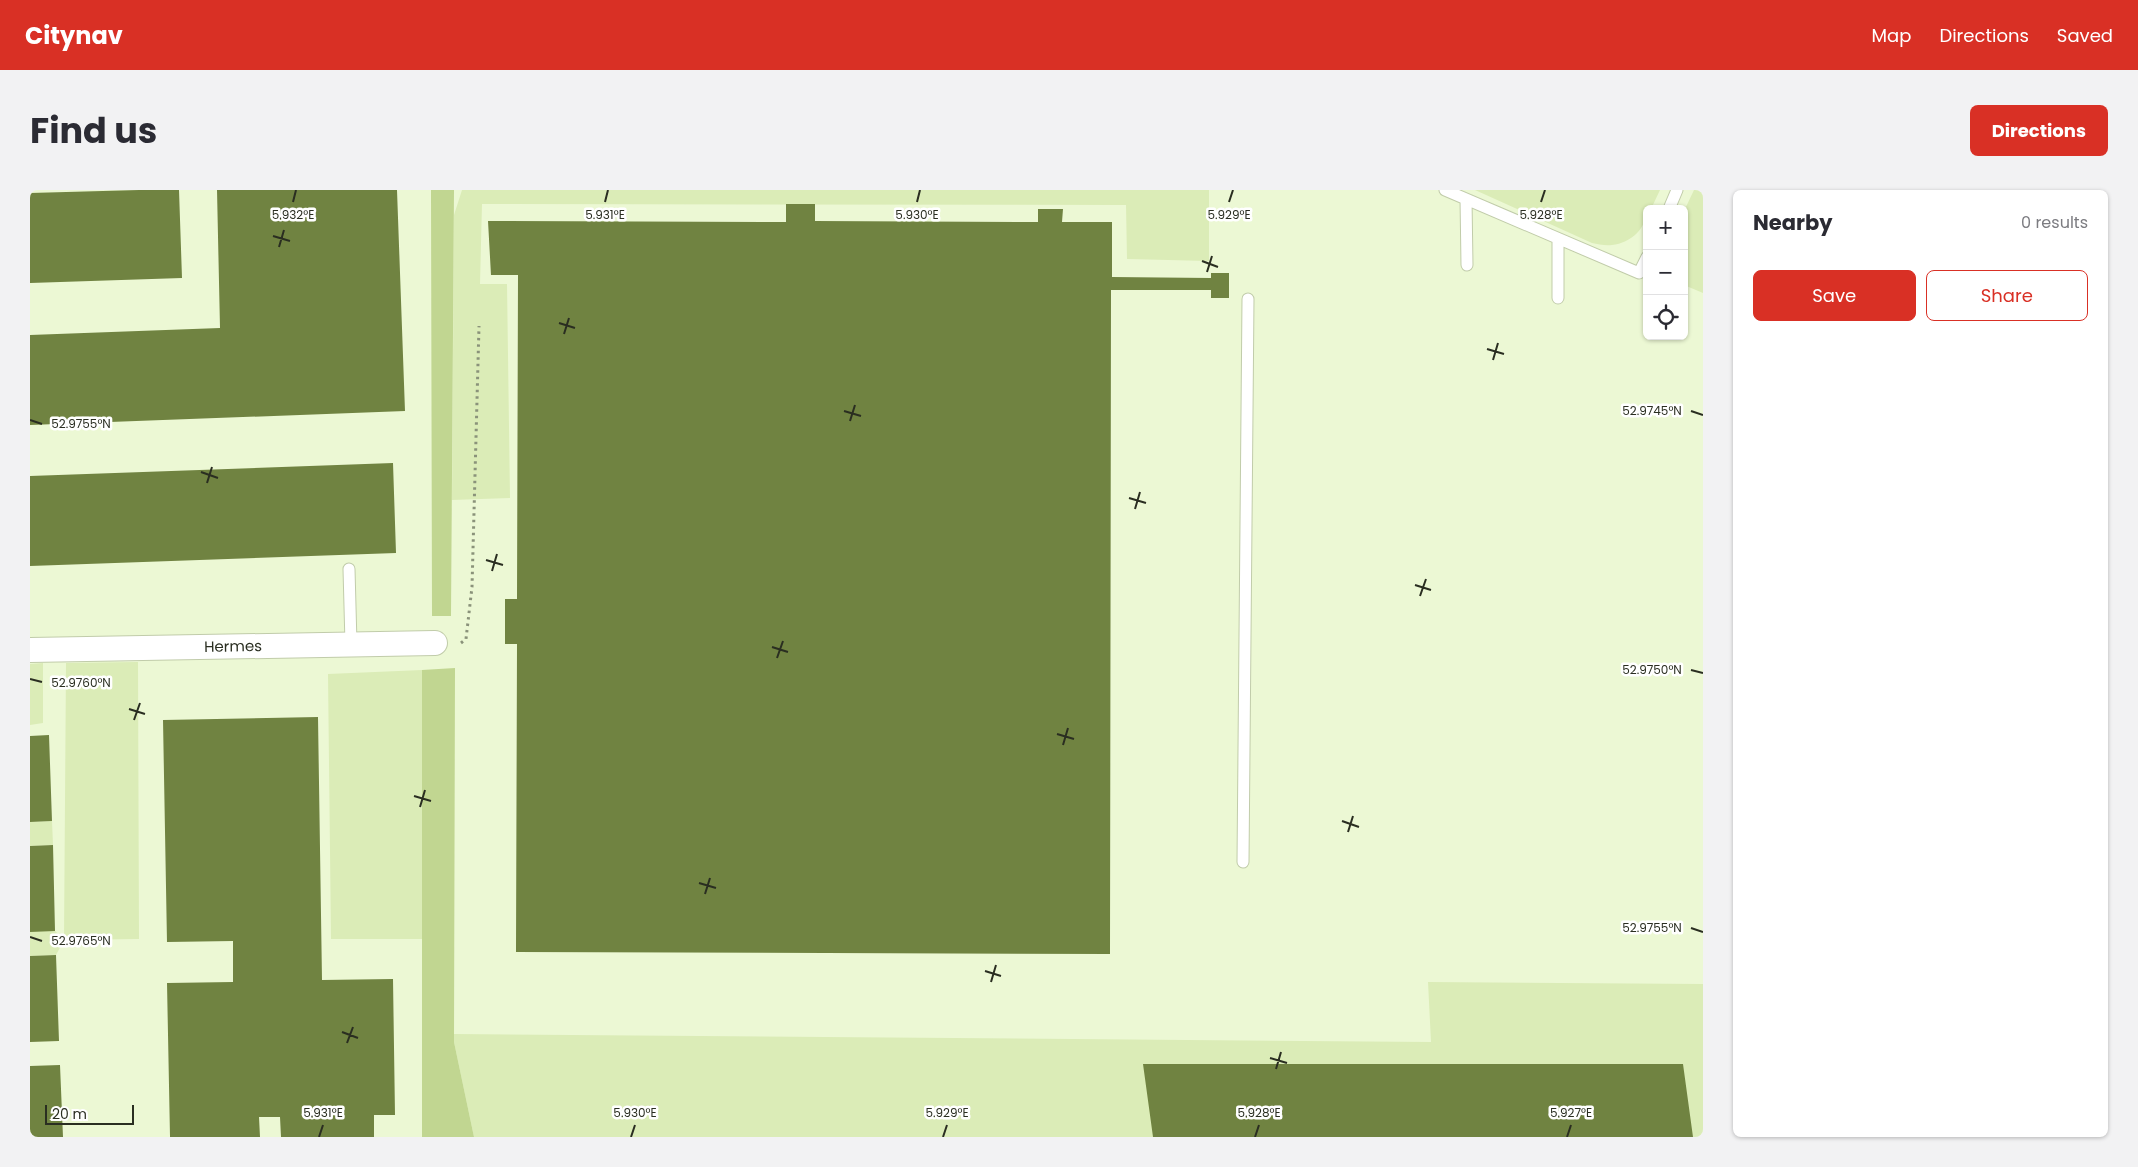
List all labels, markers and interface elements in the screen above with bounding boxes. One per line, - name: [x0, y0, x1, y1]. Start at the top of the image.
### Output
- text: Citynav: [25, 19, 123, 52]
- text: Map: [1872, 23, 1911, 48]
- text: Directions: [1939, 23, 2029, 48]
- text: Saved: [2057, 23, 2113, 48]
- button: Directions: [1970, 105, 2108, 156]
- text: Find us: [30, 106, 157, 155]
- map controls: [1643, 205, 1688, 340]
- button: +: [1643, 205, 1688, 250]
- text: 5.932°E: [272, 206, 314, 223]
- text: 5.931°E: [585, 206, 625, 223]
- text: 5.930°E: [895, 206, 939, 223]
- text: 5.929°E: [1207, 206, 1251, 223]
- text: 5.928°E: [1519, 206, 1563, 223]
- text: Nearby: [1753, 208, 1833, 237]
- text: 0 results: [2021, 211, 2088, 234]
- button: −: [1643, 250, 1688, 295]
- button: Save: [1753, 270, 1916, 321]
- button: Share: [1926, 270, 2088, 321]
- button: locate: [1643, 295, 1688, 340]
- text: 52.9745°N: [1622, 402, 1682, 419]
- text: 52.9755°N: [51, 415, 111, 432]
- street label: Hermes: [204, 635, 262, 657]
- text: 52.9750°N: [1622, 661, 1682, 678]
- text: 52.9760°N: [51, 674, 111, 691]
- text: 52.9755°N: [1622, 919, 1682, 936]
- text: 52.9765°N: [51, 932, 111, 949]
- scale bar: [45, 1102, 134, 1125]
- text: 20 m: [52, 1104, 87, 1124]
- text: 5.931°E: [303, 1104, 343, 1121]
- text: 5.930°E: [613, 1104, 657, 1121]
- text: 5.929°E: [925, 1104, 969, 1121]
- text: 5.928°E: [1237, 1104, 1281, 1121]
- text: 5.927°E: [1550, 1104, 1592, 1121]

